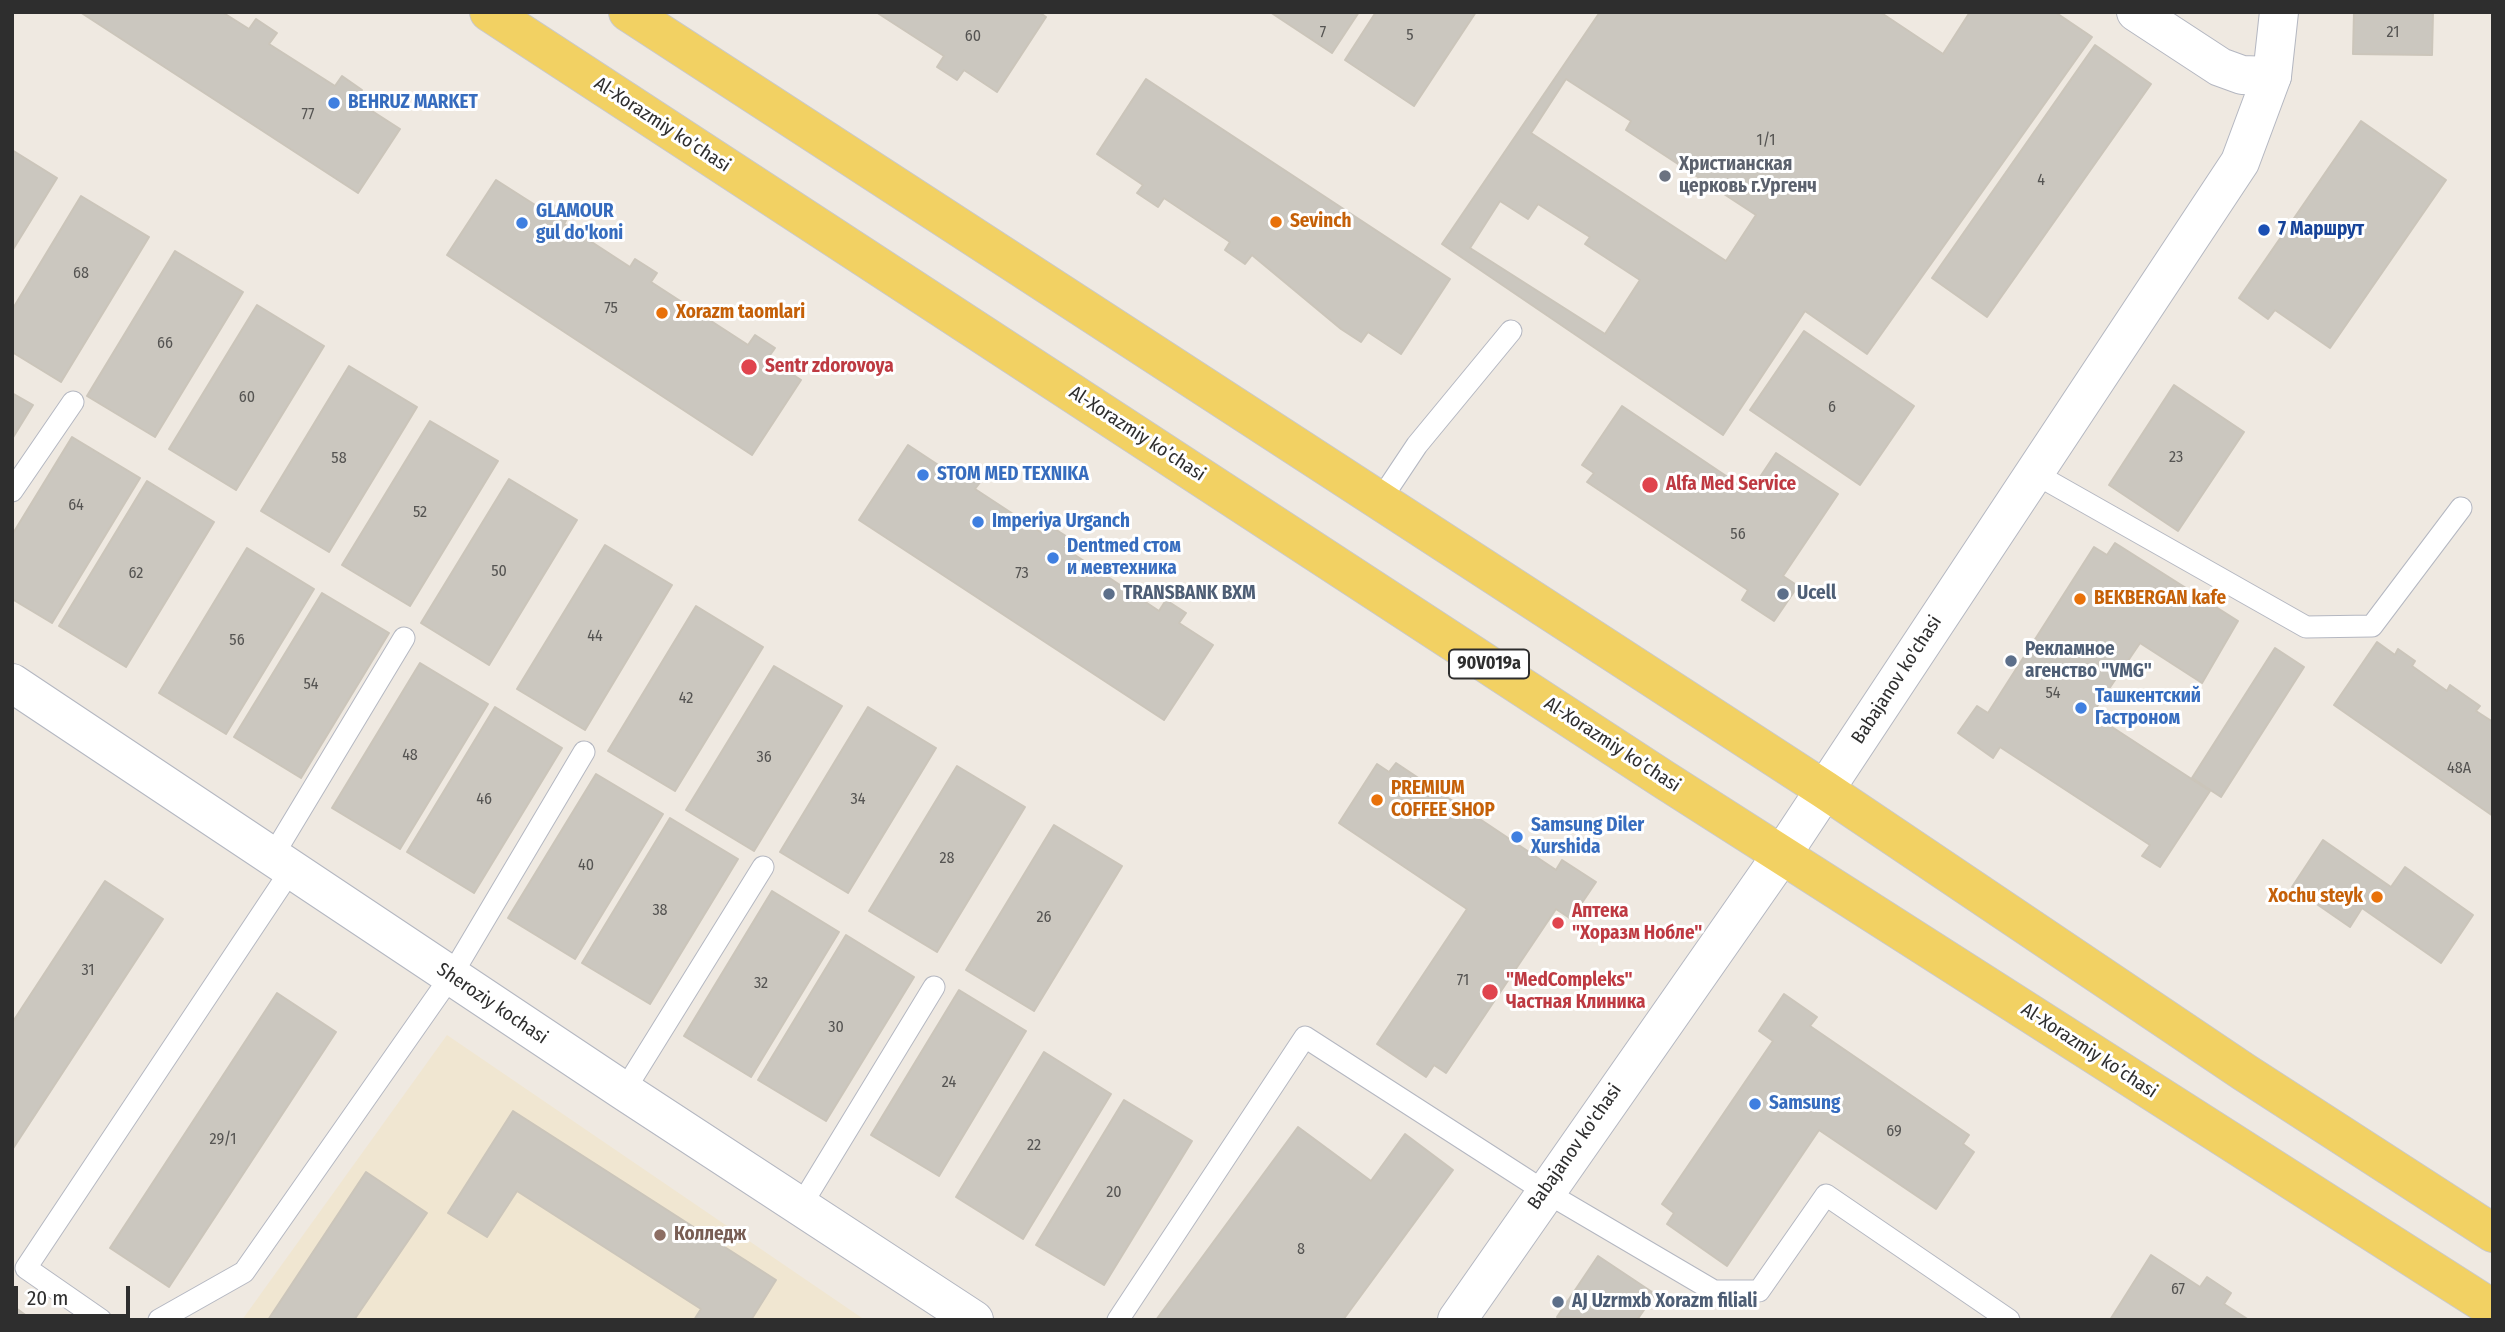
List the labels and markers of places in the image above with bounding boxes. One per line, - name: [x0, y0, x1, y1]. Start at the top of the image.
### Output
- place label: BEHRUZ MARKET: [348, 92, 478, 114]
- marker: BEHRUZ MARKET: [326, 95, 342, 111]
- place label: Христианская церковь г.Ургенч: [1679, 154, 1817, 198]
- marker: Христианская церковь г.Ургенч: [1657, 168, 1673, 184]
- place label: GLAMOUR gul do'koni: [536, 201, 623, 245]
- place label: Sevinch: [1290, 211, 1351, 233]
- marker: Sevinch: [1268, 214, 1284, 230]
- marker: GLAMOUR gul do'koni: [514, 215, 530, 231]
- place label: 7 Маршрут: [2278, 219, 2364, 241]
- marker: 7 Маршрут: [2256, 222, 2272, 238]
- place label: Xorazm taomlari: [676, 302, 805, 324]
- marker: Xorazm taomlari: [654, 305, 670, 321]
- place label: Sentr zdorovoya: [765, 356, 894, 378]
- marker: Sentr zdorovoya: [739, 357, 759, 377]
- place label: STOM MED TEXNIKA: [937, 464, 1089, 486]
- marker: STOM MED TEXNIKA: [915, 467, 931, 483]
- place label: Alfa Med Service: [1666, 474, 1796, 496]
- marker: Alfa Med Service: [1640, 475, 1660, 495]
- place label: Imperiya Urganch: [992, 511, 1130, 533]
- marker: Imperiya Urganch: [970, 514, 986, 530]
- place label: Dentmed стом и мевтехника: [1067, 536, 1181, 580]
- marker: Dentmed стом и мевтехника: [1045, 550, 1061, 566]
- place label: TRANSBANK BXM: [1123, 583, 1256, 605]
- place label: Ucell: [1797, 583, 1836, 605]
- marker: TRANSBANK BXM: [1101, 586, 1117, 602]
- marker: Ucell: [1775, 586, 1791, 602]
- place label: BEKBERGAN kafe: [2094, 588, 2226, 610]
- marker: BEKBERGAN kafe: [2072, 591, 2088, 607]
- place label: Рекламное агенство "VMG": [2025, 639, 2152, 683]
- marker: Рекламное агенство "VMG": [2003, 653, 2019, 669]
- place label: Ташкентский Гастроном: [2095, 686, 2201, 730]
- marker: Ташкентский Гастроном: [2073, 700, 2089, 716]
- place label: PREMIUM COFFEE SHOP: [1391, 778, 1495, 822]
- marker: PREMIUM COFFEE SHOP: [1369, 792, 1385, 808]
- place label: Samsung Diler Xurshida: [1531, 815, 1644, 859]
- marker: Samsung Diler Xurshida: [1509, 829, 1525, 845]
- place label: Xochu steyk: [2268, 886, 2363, 908]
- marker: Xochu steyk: [2369, 889, 2385, 905]
- place label: Аптека "Хоразм Нобле": [1572, 901, 1702, 945]
- marker: Аптека "Хоразм Нобле": [1550, 915, 1566, 931]
- place label: "MedCompleks" Частная Клиника: [1506, 970, 1645, 1014]
- marker: "MedCompleks" Частная Клиника: [1480, 982, 1500, 1002]
- place label: Samsung: [1769, 1093, 1840, 1115]
- marker: Samsung: [1747, 1096, 1763, 1112]
- place label: Колледж: [674, 1224, 746, 1246]
- marker: Колледж: [652, 1227, 668, 1243]
- place label: AJ Uzrmxb Xorazm filiali: [1572, 1291, 1757, 1313]
- marker: AJ Uzrmxb Xorazm filiali: [1550, 1294, 1566, 1310]

